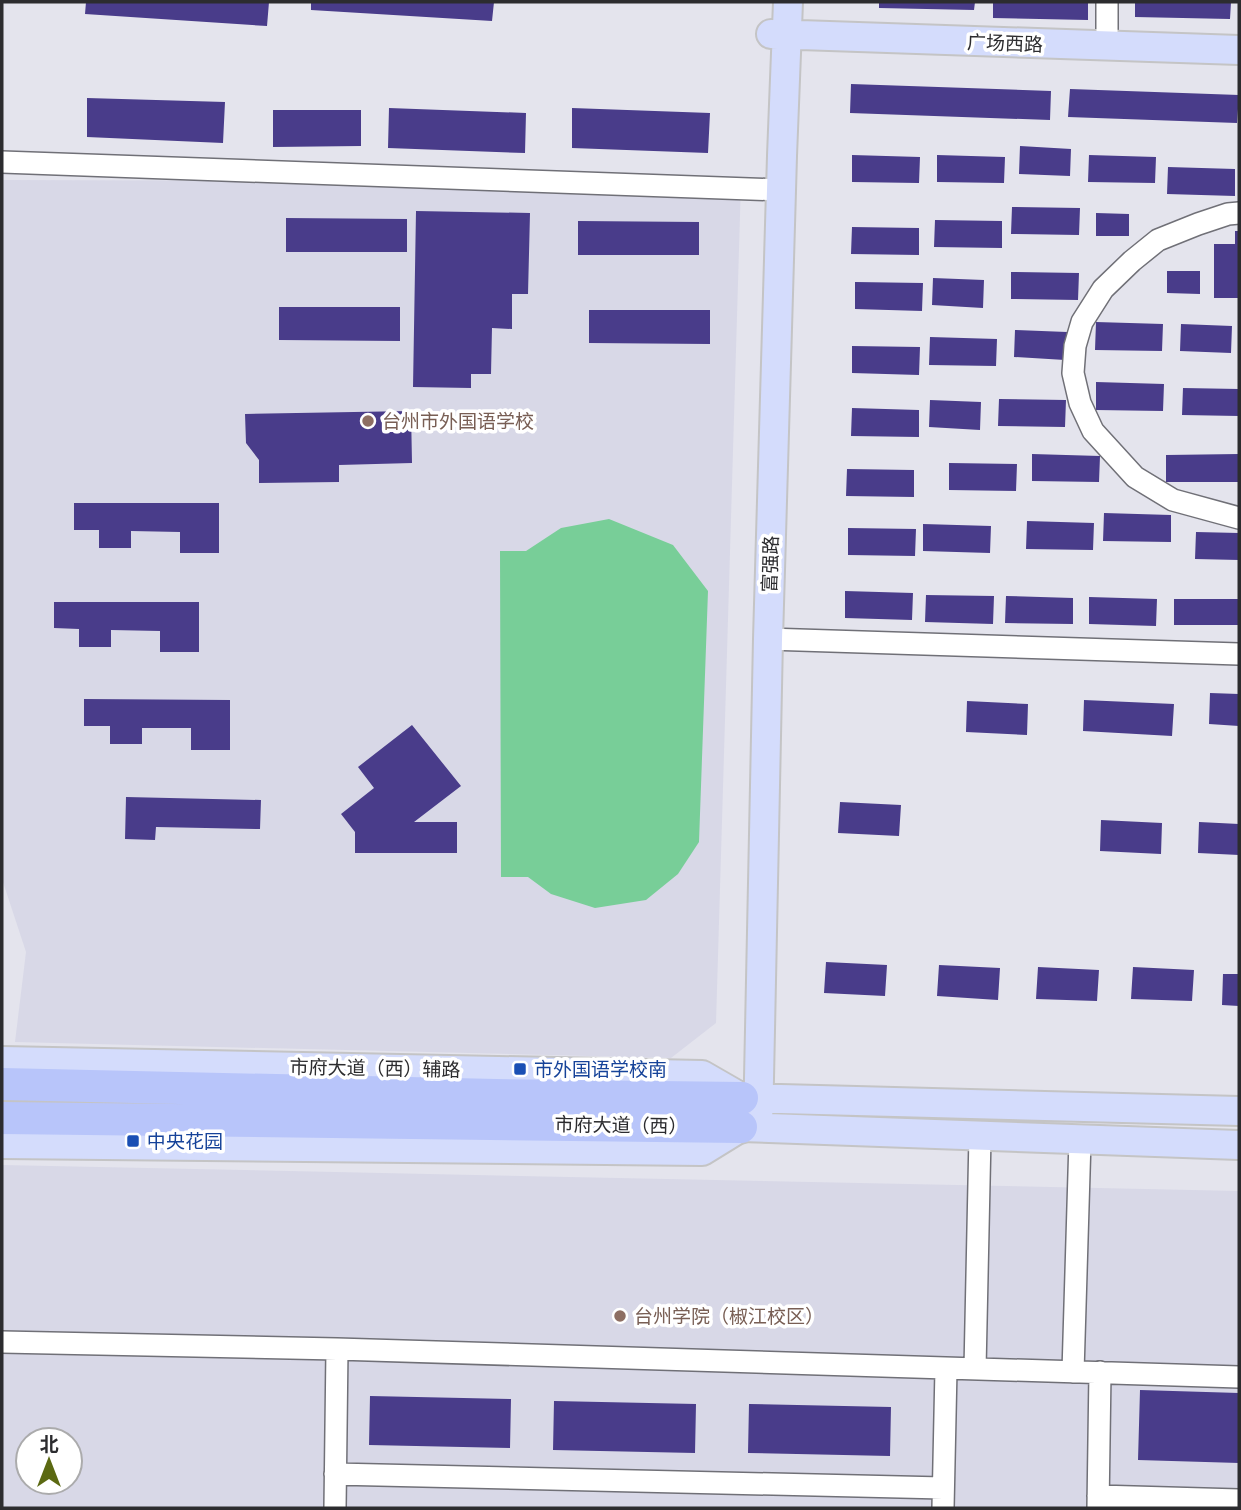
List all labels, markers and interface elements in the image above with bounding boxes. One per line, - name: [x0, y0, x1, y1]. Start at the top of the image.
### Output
- street label: 广场西路: [967, 31, 1043, 55]
- place label: 台州市外国语学校: [382, 410, 534, 432]
- marker: 台州市外国语学校: [360, 413, 376, 429]
- street label: 富强路: [758, 535, 782, 593]
- street label: 市府大道（西）辅路: [289, 1056, 461, 1080]
- place label: 市外国语学校南: [534, 1058, 667, 1080]
- marker: 市外国语学校南: [512, 1061, 528, 1077]
- street label: 市府大道（西）: [554, 1113, 688, 1137]
- place label: 中央花园: [147, 1130, 223, 1152]
- marker: 中央花园: [125, 1133, 141, 1149]
- place label: 台州学院（椒江校区）: [634, 1305, 824, 1327]
- marker: 台州学院（椒江校区）: [612, 1308, 628, 1324]
- north arrow: [14, 1426, 84, 1496]
- text: 北: [39, 1433, 59, 1455]

